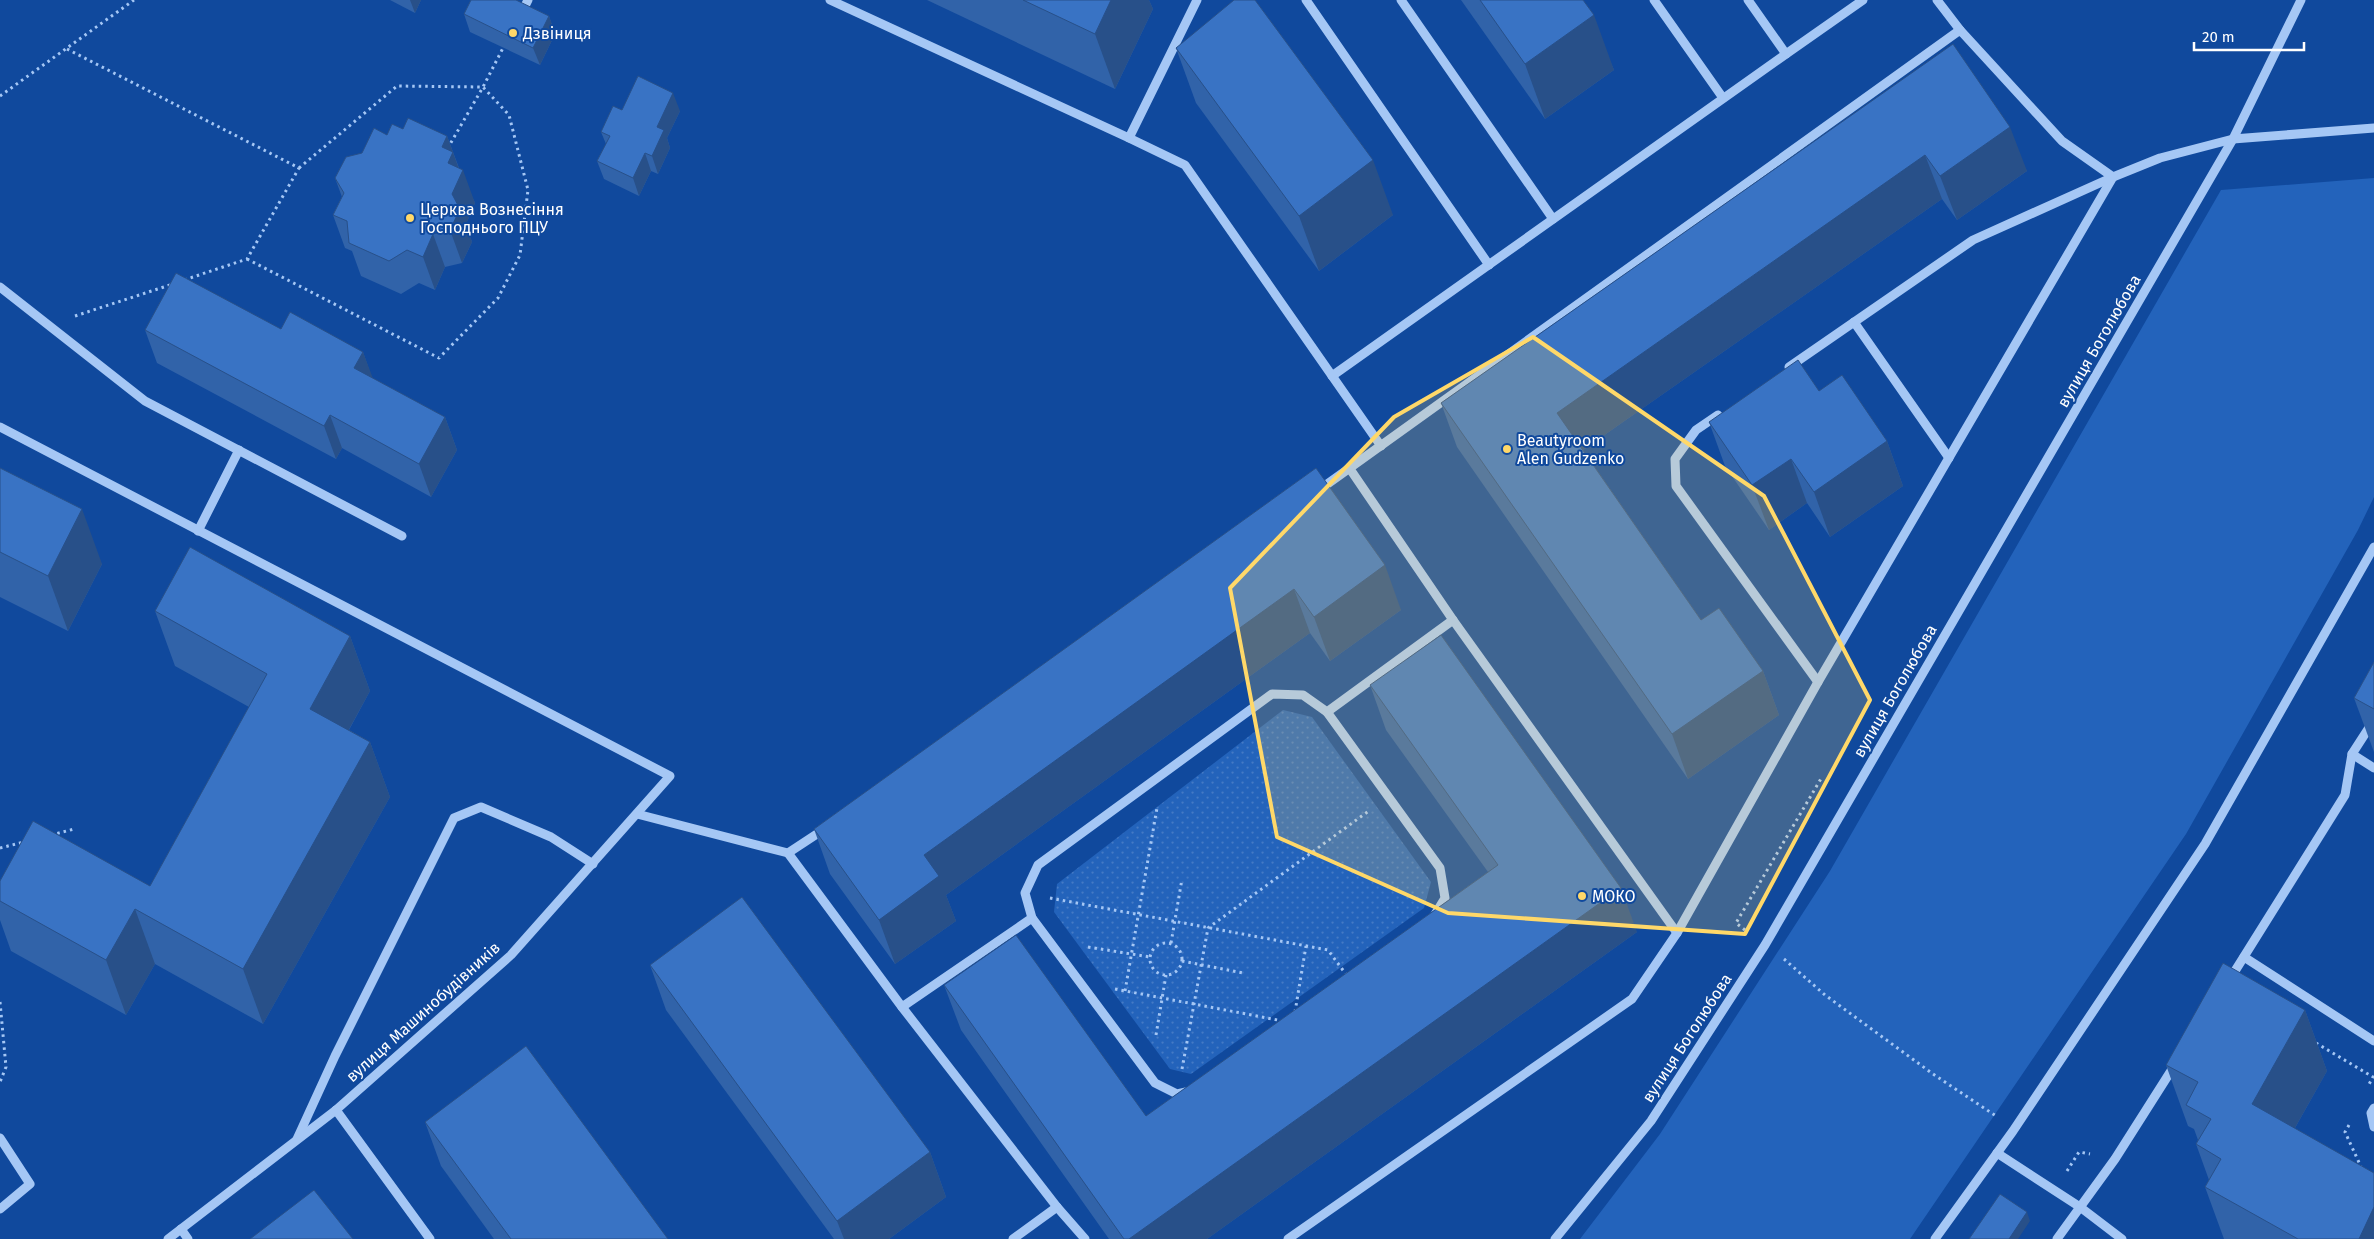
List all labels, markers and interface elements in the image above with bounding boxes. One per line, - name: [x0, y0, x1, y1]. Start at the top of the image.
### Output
- scale bar: [2194, 20, 2304, 52]
- place label: Дзвіниця: [522, 24, 592, 43]
- marker: Дзвіниця: [507, 27, 519, 39]
- text: 20 m: [2202, 28, 2235, 46]
- place label: Церква Вознесіння Господнього ПЦУ: [420, 200, 564, 237]
- marker: Церква Вознесіння Господнього ПЦУ: [404, 212, 416, 224]
- street label: вулиця Боголюбова: [2053, 271, 2145, 411]
- place label: Beautyroom Alen Gudzenko: [1517, 431, 1624, 468]
- marker: Beautyroom Alen Gudzenko: [1501, 443, 1513, 455]
- street label: вулиця Боголюбова: [1849, 621, 1941, 761]
- place label: МОКО: [1592, 887, 1636, 906]
- marker: МОКО: [1576, 890, 1588, 902]
- street label: вулиця Машинобудівників: [342, 938, 504, 1086]
- street label: вулиця Боголюбова: [1638, 970, 1736, 1106]

